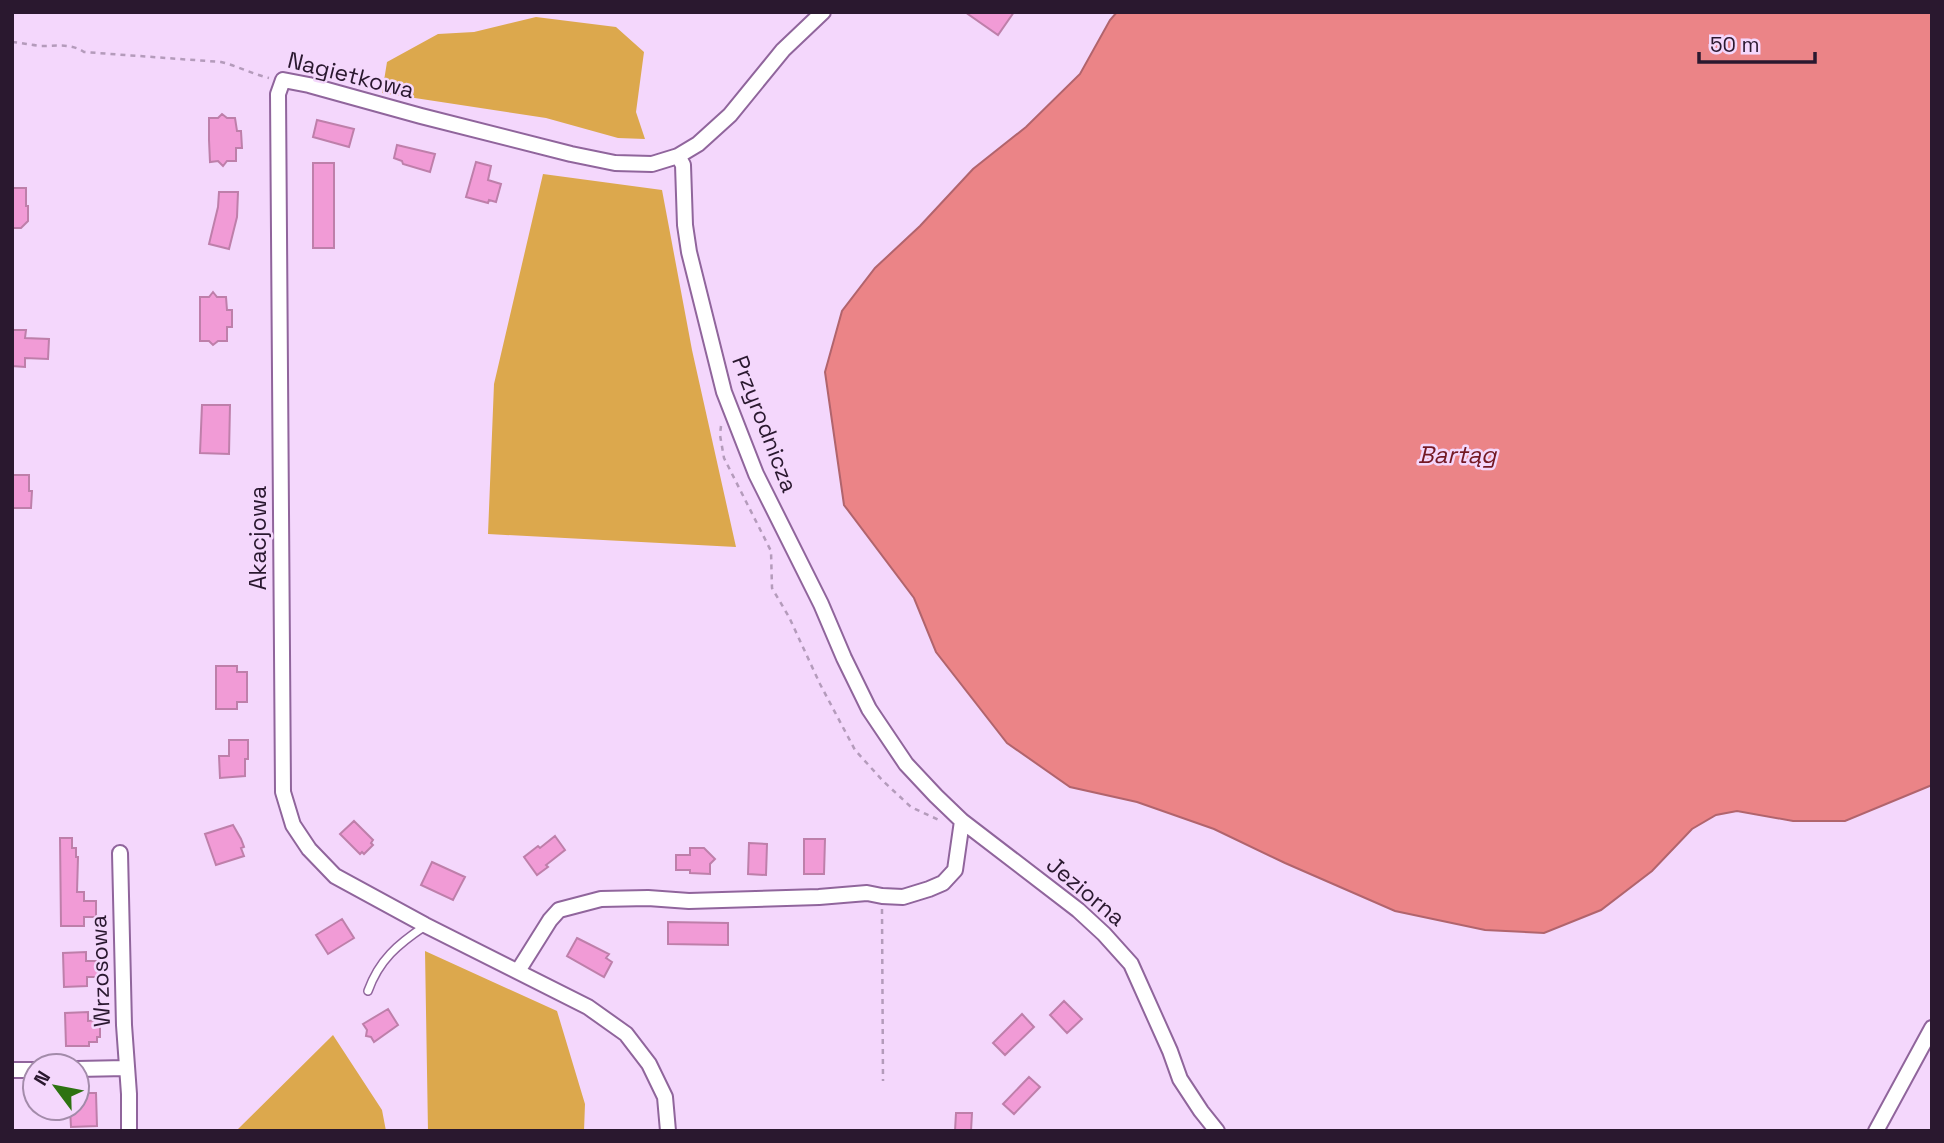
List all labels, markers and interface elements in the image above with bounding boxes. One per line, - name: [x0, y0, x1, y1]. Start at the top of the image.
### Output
- scale bar: [1699, 21, 1814, 65]
- text: 50 m: [1710, 31, 1760, 58]
- street label: Nagietkowa: [285, 45, 417, 105]
- street label: Przyrodnicza: [725, 351, 805, 497]
- water label: Bartąg: [1418, 439, 1498, 470]
- street label: Akacjowa: [243, 486, 273, 590]
- street label: Jeziorna: [1040, 849, 1132, 933]
- street label: Wrzosowa: [83, 914, 117, 1028]
- north arrow: [21, 1052, 91, 1122]
- text: N: [28, 1066, 56, 1090]

